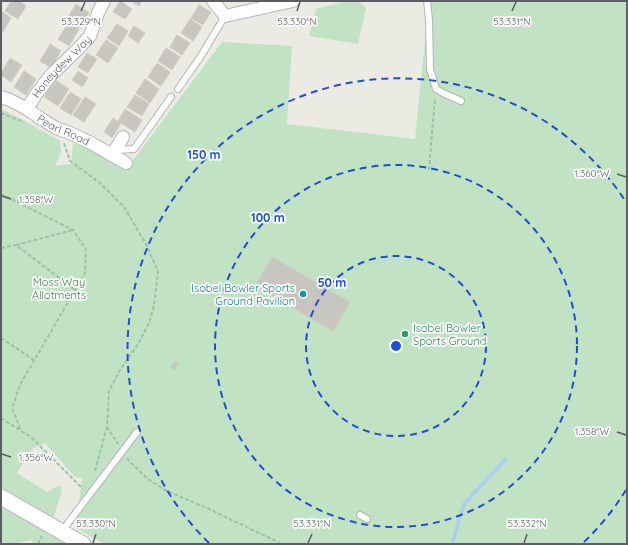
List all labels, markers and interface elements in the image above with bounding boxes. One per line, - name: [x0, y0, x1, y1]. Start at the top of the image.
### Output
- text: 53.329°N: [61, 15, 101, 28]
- text: 53.330°N: [277, 15, 317, 28]
- text: 53.331°N: [493, 15, 531, 28]
- street label: Honeydew Way: [29, 32, 94, 100]
- street label: Pearl Road: [35, 111, 92, 148]
- text: 150 m: [187, 147, 221, 162]
- text: 1.360°W: [574, 167, 610, 180]
- text: 1.358°W: [19, 193, 54, 206]
- text: 100 m: [251, 210, 285, 225]
- park label: Moss Way Allotments: [32, 275, 86, 302]
- text: 50 m: [318, 275, 346, 290]
- place label: Isobel Bowler Sports Ground Pavilion: [191, 281, 295, 308]
- marker: Isobel Bowler Sports Ground Pavilion: [298, 289, 308, 299]
- place label: Isobel Bowler Sports Ground: [413, 321, 486, 348]
- marker: Isobel Bowler Sports Ground: [400, 329, 410, 339]
- centre of rings: [389, 339, 403, 353]
- text: 1.358°W: [575, 425, 610, 438]
- text: 1.356°W: [19, 451, 54, 464]
- text: 53.330°N: [76, 517, 116, 530]
- text: 53.331°N: [293, 517, 331, 530]
- text: 53.332°N: [507, 517, 547, 530]

